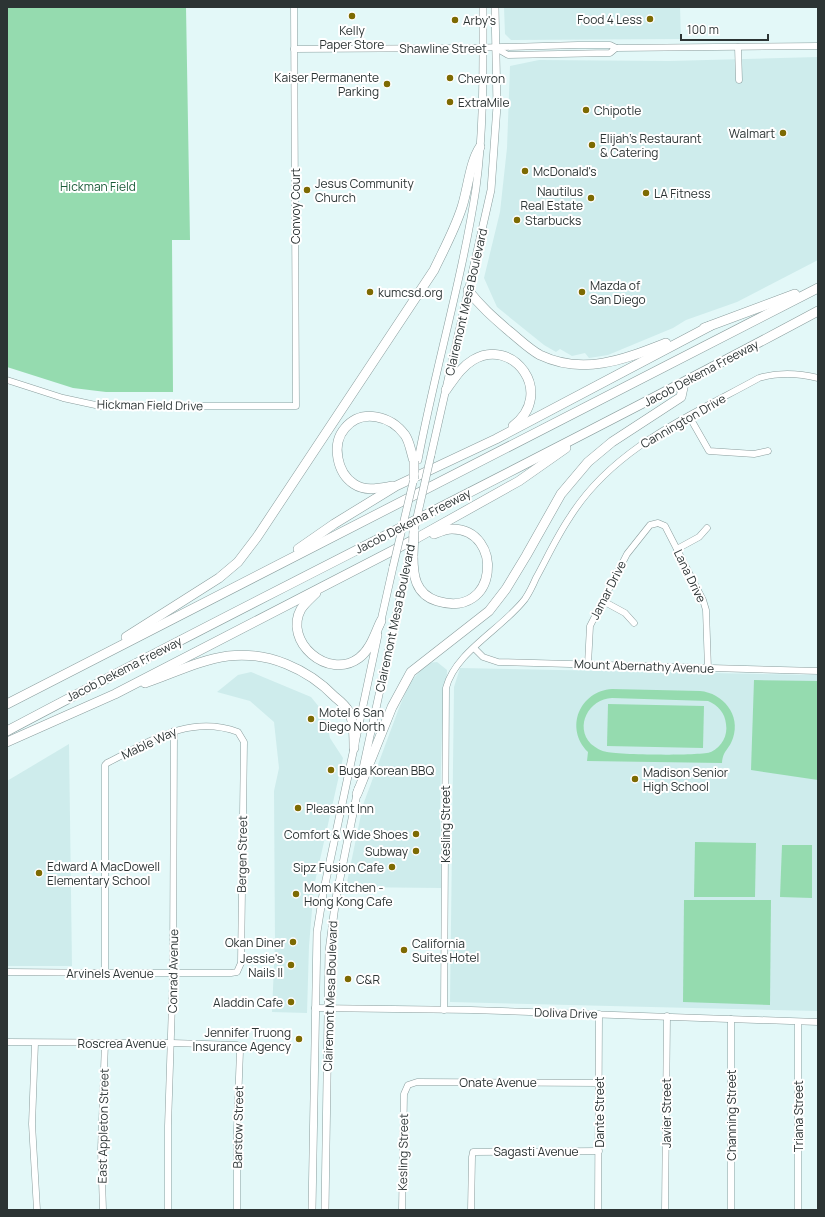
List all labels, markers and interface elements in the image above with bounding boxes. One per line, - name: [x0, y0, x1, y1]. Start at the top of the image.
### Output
- marker: Kelly Paper Store: [347, 11, 357, 21]
- place label: Food 4 Less: [577, 11, 642, 28]
- place label: Arby's: [463, 12, 496, 29]
- marker: Food 4 Less: [645, 14, 655, 24]
- marker: Arby's: [450, 15, 460, 25]
- scale bar: [681, 16, 768, 42]
- text: 100 m: [687, 21, 719, 38]
- place label: Kelly Paper Store: [320, 22, 384, 53]
- street label: Shawline Street: [399, 40, 487, 57]
- place label: Kaiser Permanente Parking: [274, 69, 379, 100]
- place label: Chevron: [458, 70, 505, 87]
- marker: Chevron: [445, 73, 455, 83]
- marker: Kaiser Permanente Parking: [382, 79, 392, 89]
- place label: ExtraMile: [458, 94, 509, 111]
- marker: ExtraMile: [445, 97, 455, 107]
- place label: Chipotle: [594, 102, 641, 119]
- marker: Chipotle: [581, 105, 591, 115]
- place label: Walmart: [729, 125, 775, 142]
- marker: Walmart: [778, 128, 788, 138]
- place label: Elijah's Restaurant & Catering: [600, 130, 702, 161]
- marker: Elijah's Restaurant & Catering: [587, 140, 597, 150]
- place label: McDonald's: [533, 163, 597, 180]
- marker: McDonald's: [520, 166, 530, 176]
- street label: Convoy Court: [287, 168, 304, 244]
- place label: Jesus Community Church: [315, 175, 414, 206]
- park label: Hickman Field: [60, 178, 136, 195]
- place label: Nautilus Real Estate: [520, 183, 583, 214]
- marker: Jesus Community Church: [302, 185, 312, 195]
- place label: LA Fitness: [654, 185, 710, 202]
- marker: LA Fitness: [641, 188, 651, 198]
- marker: Nautilus Real Estate: [586, 193, 596, 203]
- place label: Starbucks: [525, 212, 581, 229]
- marker: Starbucks: [512, 215, 522, 225]
- street label: Clairemont Mesa Boulevard: [441, 227, 491, 377]
- place label: Mazda of San Diego: [590, 277, 646, 308]
- place label: kumcsd.org: [378, 284, 443, 301]
- marker: kumcsd.org: [365, 287, 375, 297]
- marker: Mazda of San Diego: [577, 287, 587, 297]
- street label: Jacob Dekema Freeway: [641, 335, 762, 411]
- street label: Cannington Drive: [637, 390, 729, 452]
- street label: Hickman Field Drive: [97, 396, 203, 414]
- street label: Jacob Dekema Freeway: [352, 484, 474, 558]
- street label: Clairemont Mesa Boulevard: [371, 542, 419, 694]
- street label: Lana Drive: [670, 547, 710, 605]
- street label: Jamar Drive: [586, 558, 630, 622]
- street label: Jacob Dekema Freeway: [63, 632, 185, 706]
- street label: Mount Abernathy Avenue: [574, 655, 714, 677]
- place label: Motel 6 San Diego North: [319, 704, 385, 735]
- marker: Motel 6 San Diego North: [306, 714, 316, 724]
- street label: Mable Way: [118, 722, 180, 763]
- place label: Buga Korean BBQ: [339, 762, 434, 779]
- place label: Madison Senior High School: [643, 764, 729, 795]
- marker: Buga Korean BBQ: [326, 765, 336, 775]
- marker: Madison Senior High School: [630, 774, 640, 784]
- street label: Kesling Street: [437, 785, 454, 863]
- place label: Pleasant Inn: [306, 800, 374, 817]
- marker: Pleasant Inn: [293, 803, 303, 813]
- street label: Bergen Street: [233, 815, 251, 893]
- place label: Comfort & Wide Shoes: [284, 826, 408, 843]
- marker: Comfort & Wide Shoes: [411, 829, 421, 839]
- place label: Subway: [365, 843, 409, 860]
- marker: Subway: [411, 846, 421, 856]
- place label: Edward A MacDowell Elementary School: [47, 858, 160, 889]
- place label: Sipz Fusion Cafe: [293, 859, 384, 876]
- marker: Sipz Fusion Cafe: [387, 862, 397, 872]
- marker: Edward A MacDowell Elementary School: [34, 868, 44, 878]
- place label: Mom Kitchen - Hong Kong Cafe: [304, 879, 393, 910]
- marker: Mom Kitchen - Hong Kong Cafe: [291, 889, 301, 899]
- street label: Clairemont Mesa Boulevard: [319, 920, 341, 1072]
- street label: Conrad Avenue: [164, 929, 182, 1013]
- place label: Okan Diner: [225, 934, 286, 951]
- place label: California Suites Hotel: [412, 935, 479, 966]
- marker: Okan Diner: [288, 937, 298, 947]
- marker: California Suites Hotel: [399, 945, 409, 955]
- place label: Jessie's Nails II: [240, 950, 283, 981]
- marker: Jessie's Nails II: [286, 960, 296, 970]
- street label: Arvinels Avenue: [66, 965, 154, 982]
- place label: C&R: [356, 971, 380, 988]
- marker: C&R: [343, 974, 353, 984]
- place label: Aladdin Cafe: [213, 994, 283, 1011]
- marker: Aladdin Cafe: [286, 997, 296, 1007]
- street label: Doliva Drive: [534, 1003, 598, 1023]
- place label: Jennifer Truong Insurance Agency: [193, 1024, 292, 1055]
- marker: Jennifer Truong Insurance Agency: [294, 1034, 304, 1044]
- street label: Roscrea Avenue: [78, 1035, 166, 1052]
- street label: East Appleton Street: [93, 1068, 113, 1184]
- street label: Channing Street: [723, 1069, 740, 1161]
- street label: Onate Avenue: [459, 1074, 537, 1091]
- street label: Dante Street: [591, 1076, 608, 1148]
- street label: Javier Street: [658, 1078, 675, 1148]
- street label: Triana Street: [790, 1080, 807, 1152]
- street label: Barstow Street: [229, 1085, 247, 1168]
- street label: Kesling Street: [394, 1113, 412, 1191]
- street label: Sagasti Avenue: [493, 1143, 579, 1160]

